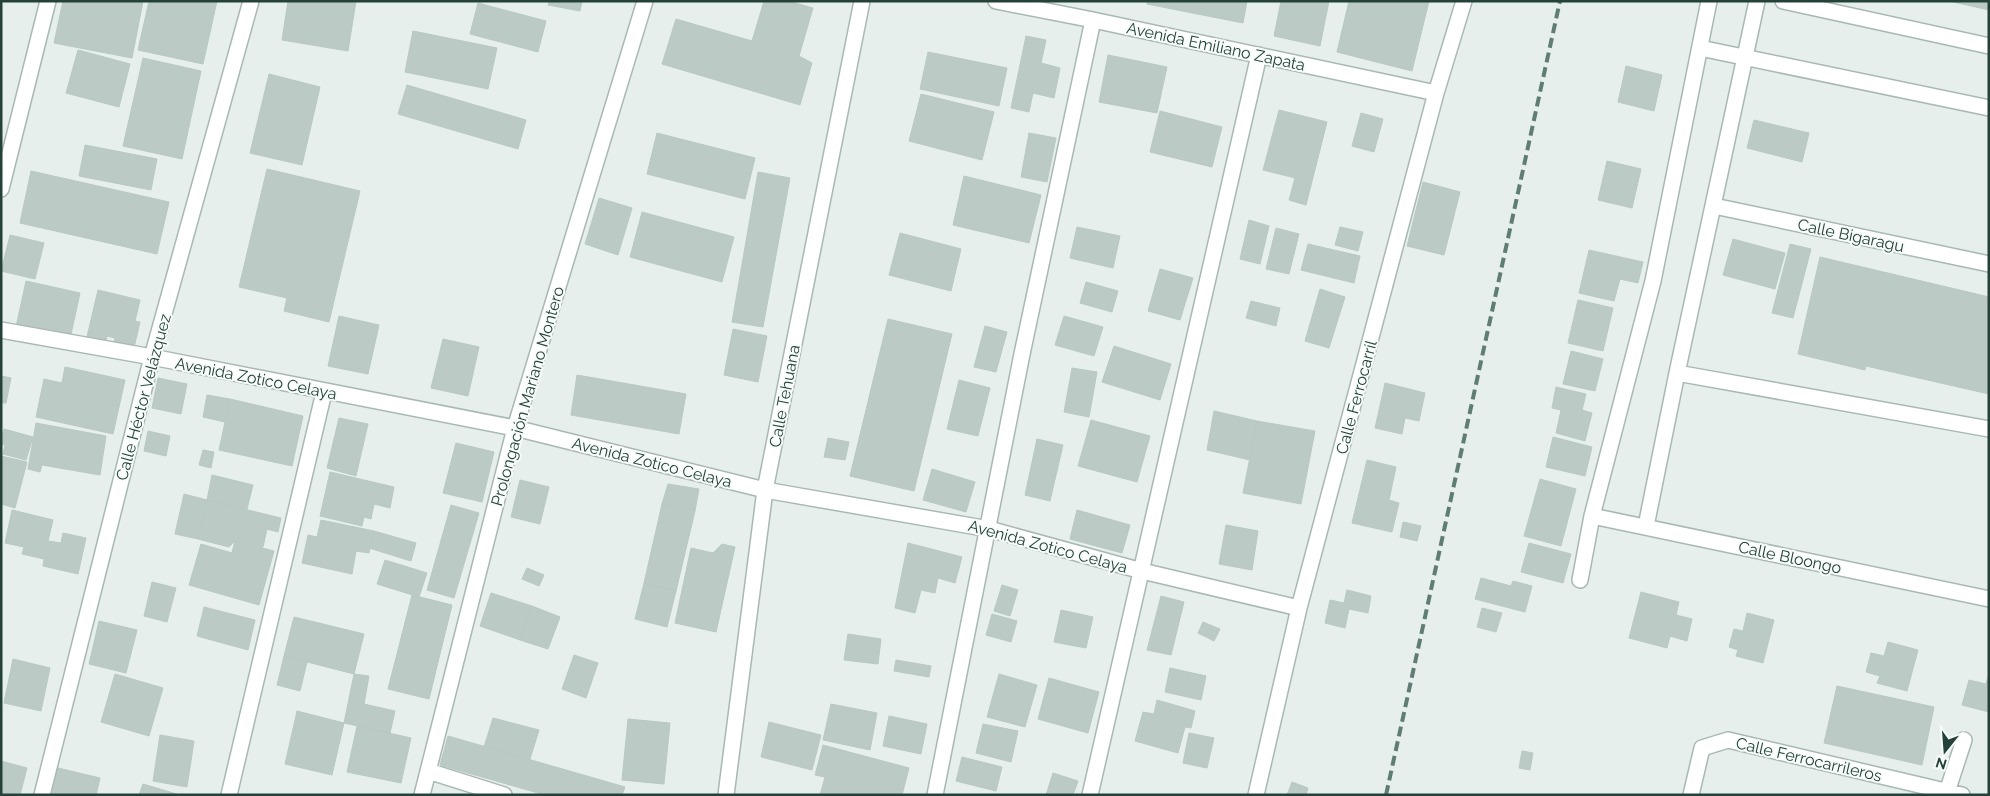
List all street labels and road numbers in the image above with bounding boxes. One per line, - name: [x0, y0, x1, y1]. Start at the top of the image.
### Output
- street label: Avenida Emiliano Zapata: [1125, 18, 1307, 75]
- street label: Calle Bigaragu: [1796, 215, 1906, 256]
- street label: Prolongación Mariano Montero: [487, 284, 568, 508]
- street label: Calle Héctor Velázquez: [112, 312, 175, 483]
- street label: Calle Ferrocarril: [1332, 337, 1381, 456]
- street label: Calle Tehuana: [765, 343, 804, 449]
- street label: Avenida Zotico Celaya: [173, 353, 338, 403]
- street label: Avenida Zotico Celaya: [570, 433, 734, 492]
- street label: Avenida Zotico Celaya: [966, 516, 1130, 577]
- street label: Calle Bloongo: [1737, 537, 1843, 578]
- street label: Calle Ferrocarrileros: [1734, 733, 1884, 786]

